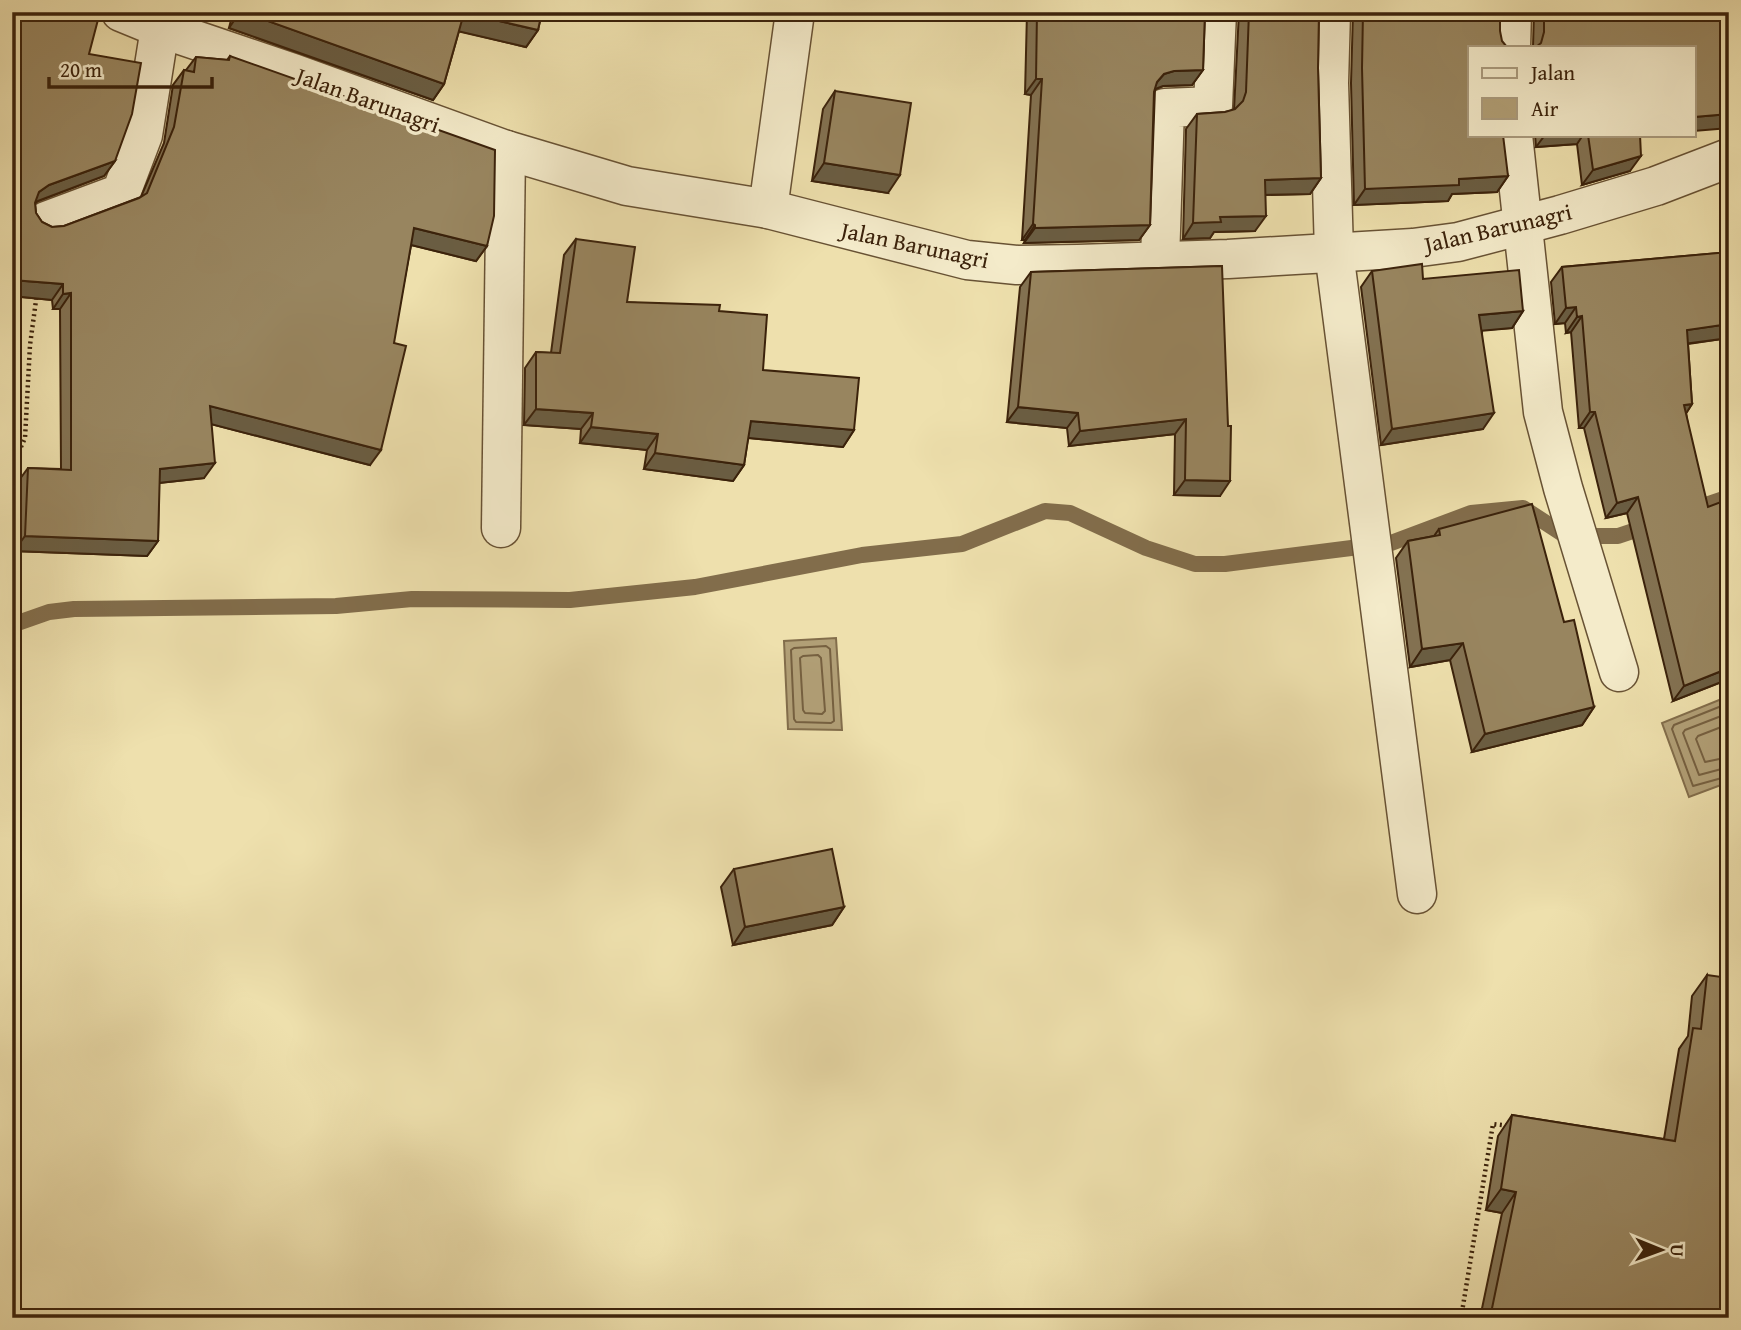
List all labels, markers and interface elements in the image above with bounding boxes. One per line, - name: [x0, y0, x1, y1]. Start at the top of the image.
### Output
- scale bar: [49, 46, 212, 90]
- legend: [1468, 46, 1696, 136]
- text: 20 m: [60, 54, 102, 85]
- street label: Jalan Barunagri: [289, 57, 444, 141]
- text: Jalan: [1528, 57, 1575, 88]
- text: Air: [1531, 93, 1559, 124]
- street label: Jalan Barunagri: [1418, 195, 1575, 261]
- street label: Jalan Barunagri: [835, 212, 992, 276]
- north arrow: [1626, 1214, 1696, 1284]
- text: U: [1664, 1244, 1692, 1257]

